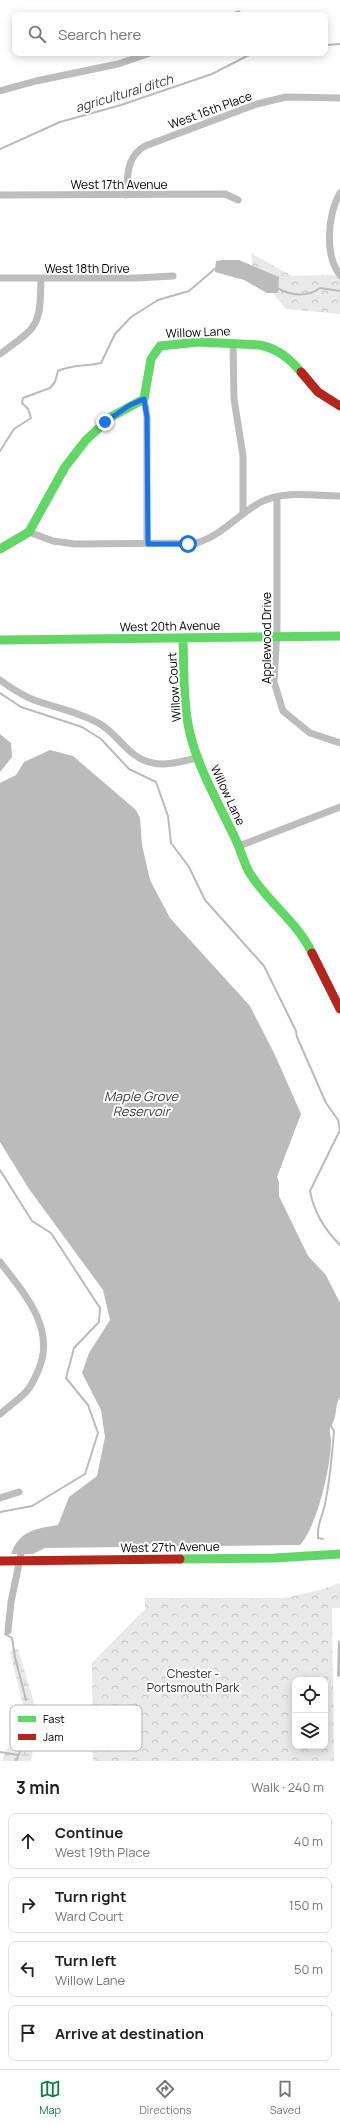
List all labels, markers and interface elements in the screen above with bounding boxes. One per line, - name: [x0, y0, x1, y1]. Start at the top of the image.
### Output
- search box: [12, 12, 328, 56]
- icon: search: [26, 23, 48, 45]
- text: Search here: [58, 24, 141, 45]
- water label: agricultural ditch: [73, 69, 176, 116]
- street label: West 16th Place: [166, 87, 254, 133]
- street label: West 17th Avenue: [70, 176, 168, 193]
- street label: West 18th Drive: [44, 260, 130, 277]
- street label: Willow Lane: [165, 322, 231, 342]
- route end: [96, 413, 114, 431]
- route start: [179, 535, 197, 553]
- street label: Applewood Drive: [258, 592, 275, 684]
- street label: West 20th Avenue: [120, 617, 220, 635]
- street label: Willow Court: [163, 651, 185, 722]
- street label: Willow Lane: [207, 762, 249, 828]
- water label: Maple Grove Reservoir: [104, 1087, 179, 1120]
- street label: West 27th Avenue: [120, 1538, 220, 1556]
- park label: Chester - Portsmouth Park: [147, 1665, 240, 1696]
- map controls: [292, 1677, 328, 1749]
- button: locate: [292, 1677, 328, 1713]
- legend: [10, 1705, 142, 1751]
- text: Fast: [43, 1711, 65, 1726]
- button: layers: [292, 1713, 328, 1749]
- text: Jam: [43, 1729, 64, 1744]
- text: 3 min: [16, 1776, 60, 1799]
- text: Walk · 240 m: [251, 1778, 324, 1796]
- text: Continue: [55, 1822, 123, 1843]
- icon: ahead: [17, 1830, 39, 1852]
- text: 40 m: [294, 1832, 323, 1850]
- text: West 19th Place: [55, 1843, 150, 1861]
- text: Turn right: [55, 1886, 126, 1907]
- icon: right: [17, 1894, 39, 1916]
- text: 150 m: [289, 1896, 323, 1914]
- text: Ward Court: [55, 1907, 123, 1925]
- text: Turn left: [55, 1950, 117, 1971]
- icon: left: [17, 1958, 39, 1980]
- text: 50 m: [294, 1960, 323, 1978]
- text: Willow Lane: [55, 1971, 125, 1989]
- icon: arrive: [17, 2022, 39, 2044]
- text: Arrive at destination: [55, 2023, 204, 2044]
- tab: Map: [39, 2078, 61, 2117]
- tab: Directions: [139, 2078, 192, 2117]
- tab: Saved: [270, 2078, 301, 2117]

